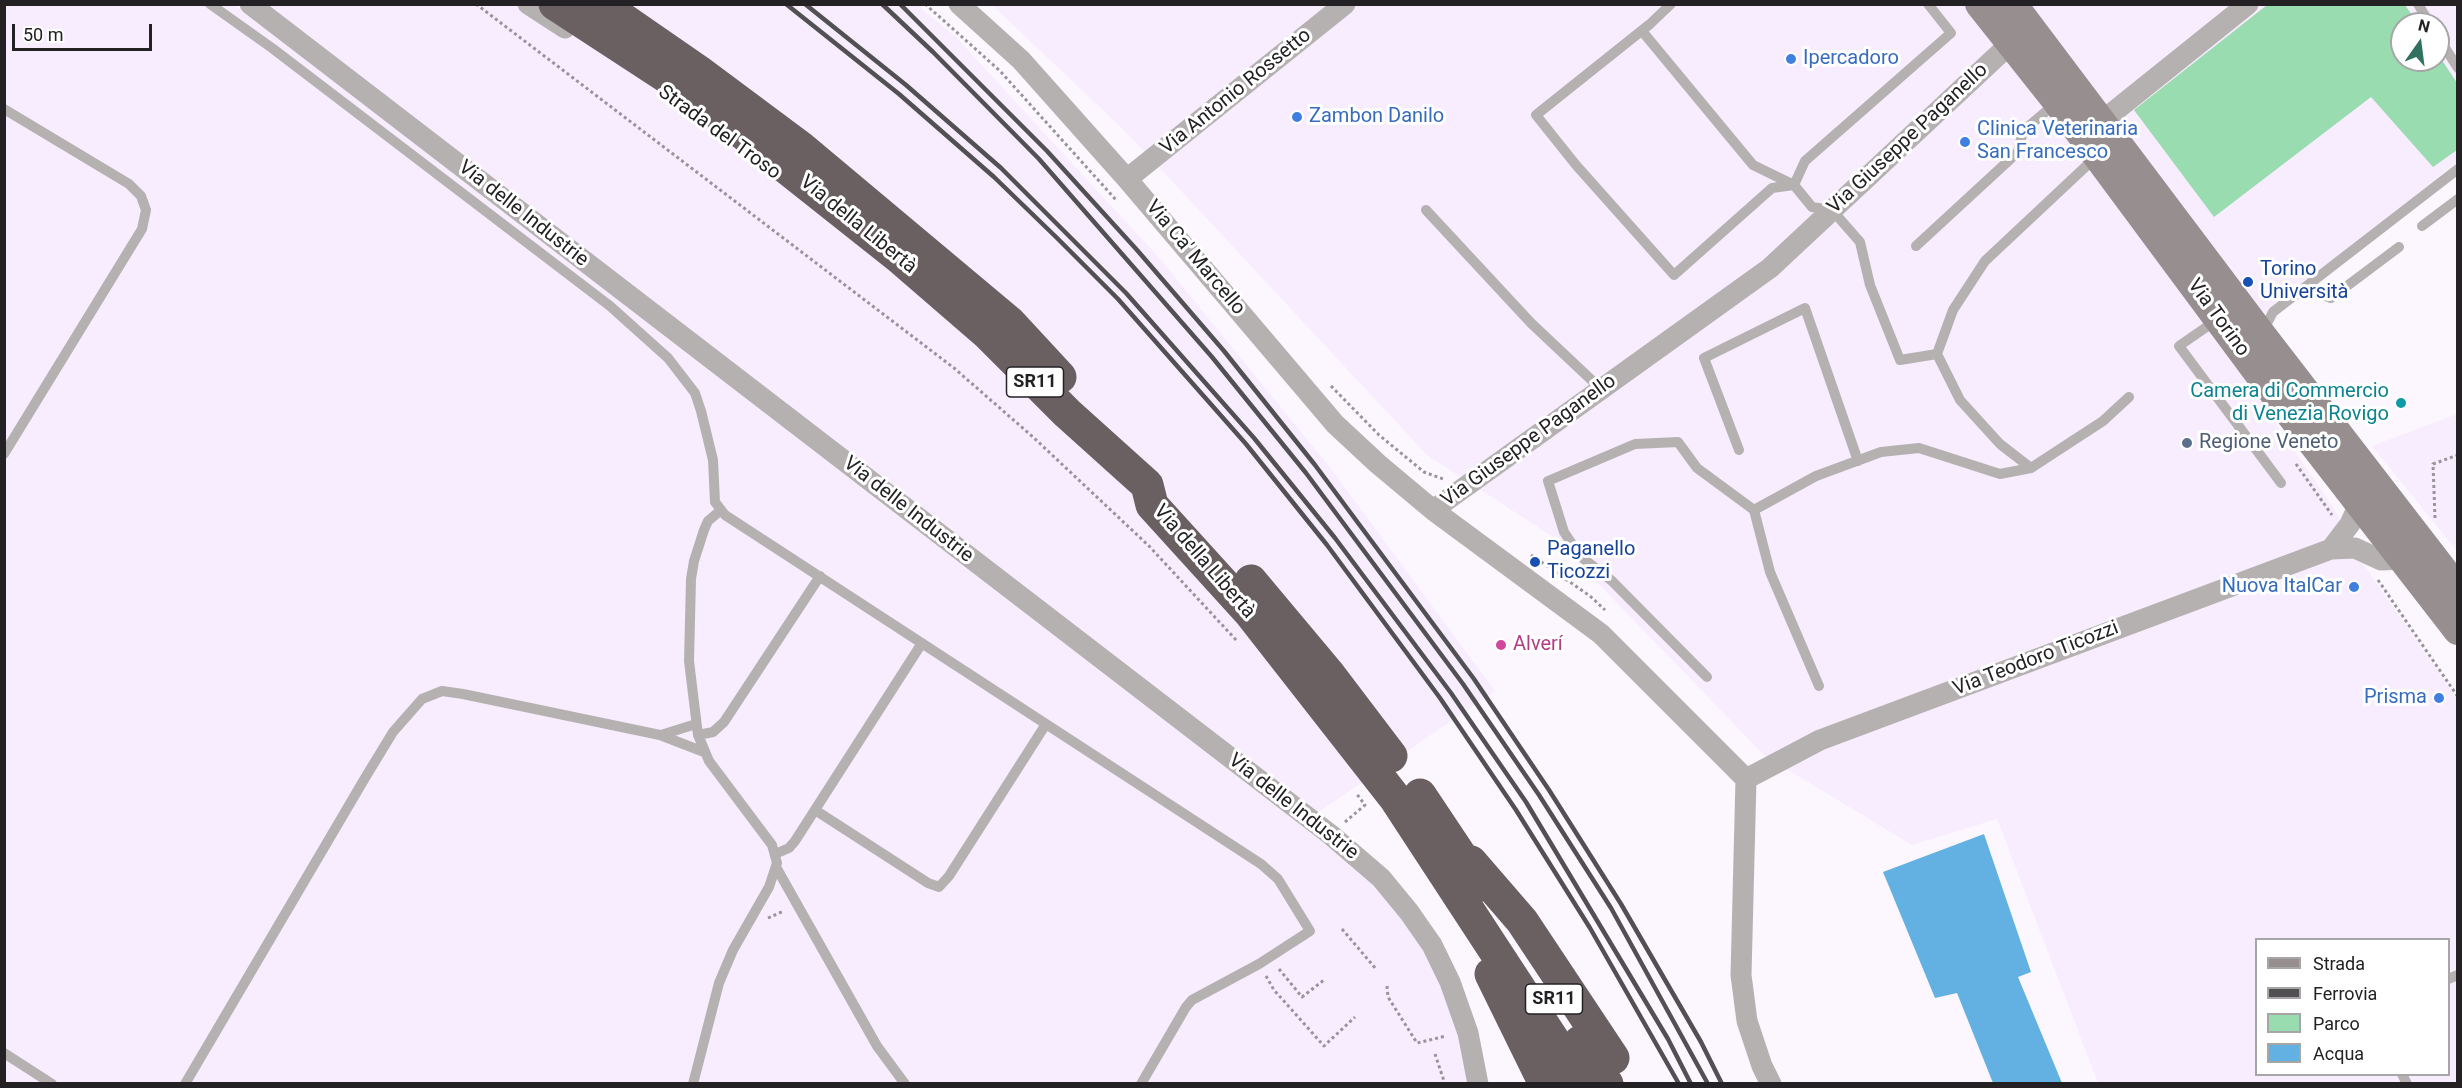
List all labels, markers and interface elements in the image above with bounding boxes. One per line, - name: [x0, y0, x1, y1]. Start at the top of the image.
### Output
- scale bar: [15, 12, 154, 50]
- north arrow: [2390, 12, 2450, 72]
- text: N: [2416, 15, 2432, 37]
- text: 50 m: [23, 24, 63, 45]
- street label: Via Antonio Rossetto: [1156, 24, 1316, 160]
- place label: Ipercadoro: [1803, 47, 1899, 71]
- marker: Ipercadoro: [1784, 52, 1798, 66]
- street label: Via Giuseppe Paganello: [1823, 59, 1993, 219]
- street label: Strada del Troso: [653, 81, 785, 185]
- place label: Zambon Danilo: [1309, 105, 1444, 129]
- marker: Zambon Danilo: [1290, 110, 1304, 124]
- place label: Clinica Veterinaria San Francesco: [1977, 118, 2138, 165]
- marker: Clinica Veterinaria San Francesco: [1958, 135, 1972, 149]
- street label: Via delle Industrie: [453, 156, 593, 272]
- street label: Via della Libertà: [795, 171, 921, 279]
- street label: Via Ca' Marcello: [1140, 196, 1250, 320]
- place label: Torino Università: [2260, 258, 2348, 305]
- street label: Via Torino: [2182, 275, 2254, 361]
- marker: Torino Università: [2241, 275, 2255, 289]
- road number: SR11: [1006, 367, 1064, 397]
- street label: Via Giuseppe Paganello: [1437, 370, 1621, 512]
- place label: Camera di Commercio di Venezia Rovigo: [2190, 380, 2389, 427]
- marker: Camera di Commercio di Venezia Rovigo: [2394, 396, 2408, 410]
- place label: Regione Veneto: [2199, 431, 2338, 455]
- marker: Regione Veneto: [2180, 436, 2194, 450]
- street label: Via delle Industrie: [838, 452, 978, 568]
- street label: Via della Libertà: [1148, 500, 1260, 624]
- place label: Paganello Ticozzi: [1547, 538, 1635, 585]
- marker: Paganello Ticozzi: [1528, 555, 1542, 569]
- place label: Nuova ItalCar: [2222, 575, 2342, 599]
- marker: Nuova ItalCar: [2347, 580, 2361, 594]
- street label: Via Teodoro Ticozzi: [1950, 616, 2122, 702]
- place label: Alverí: [1513, 633, 1563, 657]
- marker: Alverí: [1494, 638, 1508, 652]
- place label: Prisma: [2364, 686, 2427, 710]
- marker: Prisma: [2432, 691, 2446, 705]
- street label: Via delle Industrie: [1223, 749, 1363, 865]
- legend: [2255, 938, 2450, 1076]
- text: Strada: [2313, 953, 2365, 974]
- text: Ferrovia: [2313, 983, 2377, 1004]
- road number: SR11: [1526, 984, 1582, 1014]
- text: Parco: [2313, 1013, 2360, 1034]
- text: Acqua: [2313, 1043, 2364, 1064]

